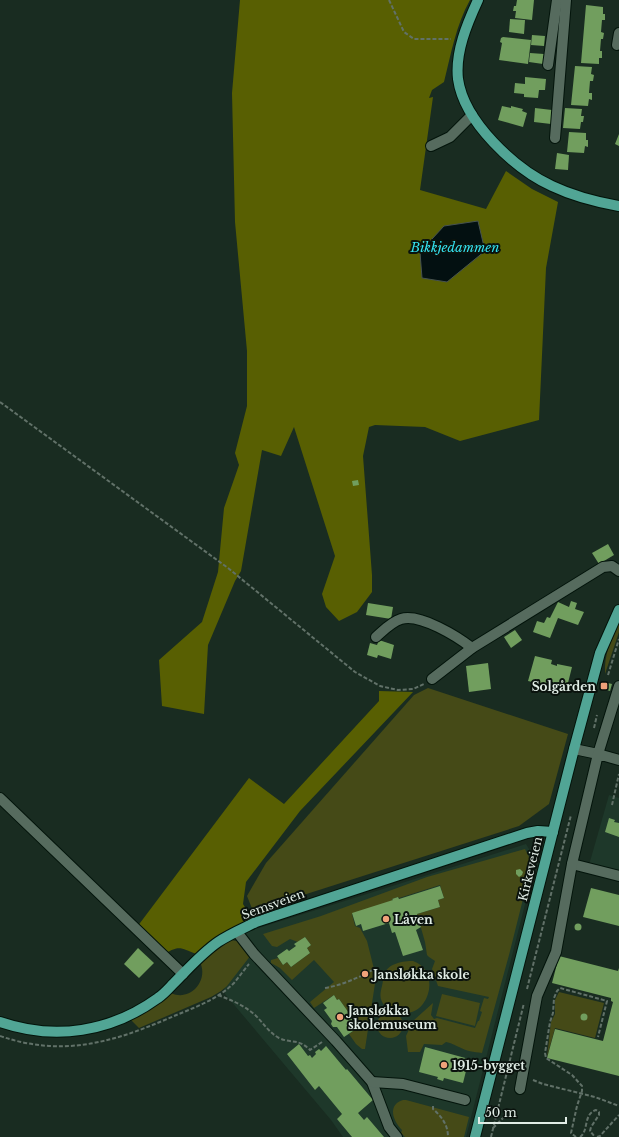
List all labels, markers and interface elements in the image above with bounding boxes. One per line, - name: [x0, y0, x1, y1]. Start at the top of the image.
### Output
- water label: Bikkjedammen: [410, 239, 499, 256]
- place label: Solgården: [532, 679, 596, 694]
- marker: Solgården: [599, 681, 609, 691]
- street label: Kirkeveien: [515, 835, 545, 903]
- street label: Semsveien: [239, 886, 307, 922]
- place label: Låven: [394, 912, 433, 927]
- marker: Låven: [381, 914, 391, 924]
- place label: Jansløkka skole: [370, 967, 469, 982]
- marker: Jansløkka skole: [360, 969, 370, 979]
- place label: Jansløkka skolemuseum: [345, 1003, 437, 1032]
- marker: Jansløkka skolemuseum: [335, 1012, 345, 1022]
- place label: 1915-bygget: [452, 1058, 525, 1073]
- marker: 1915-bygget: [439, 1060, 449, 1070]
- scale bar: [479, 1099, 566, 1125]
- text: 50 m: [485, 1105, 517, 1120]

